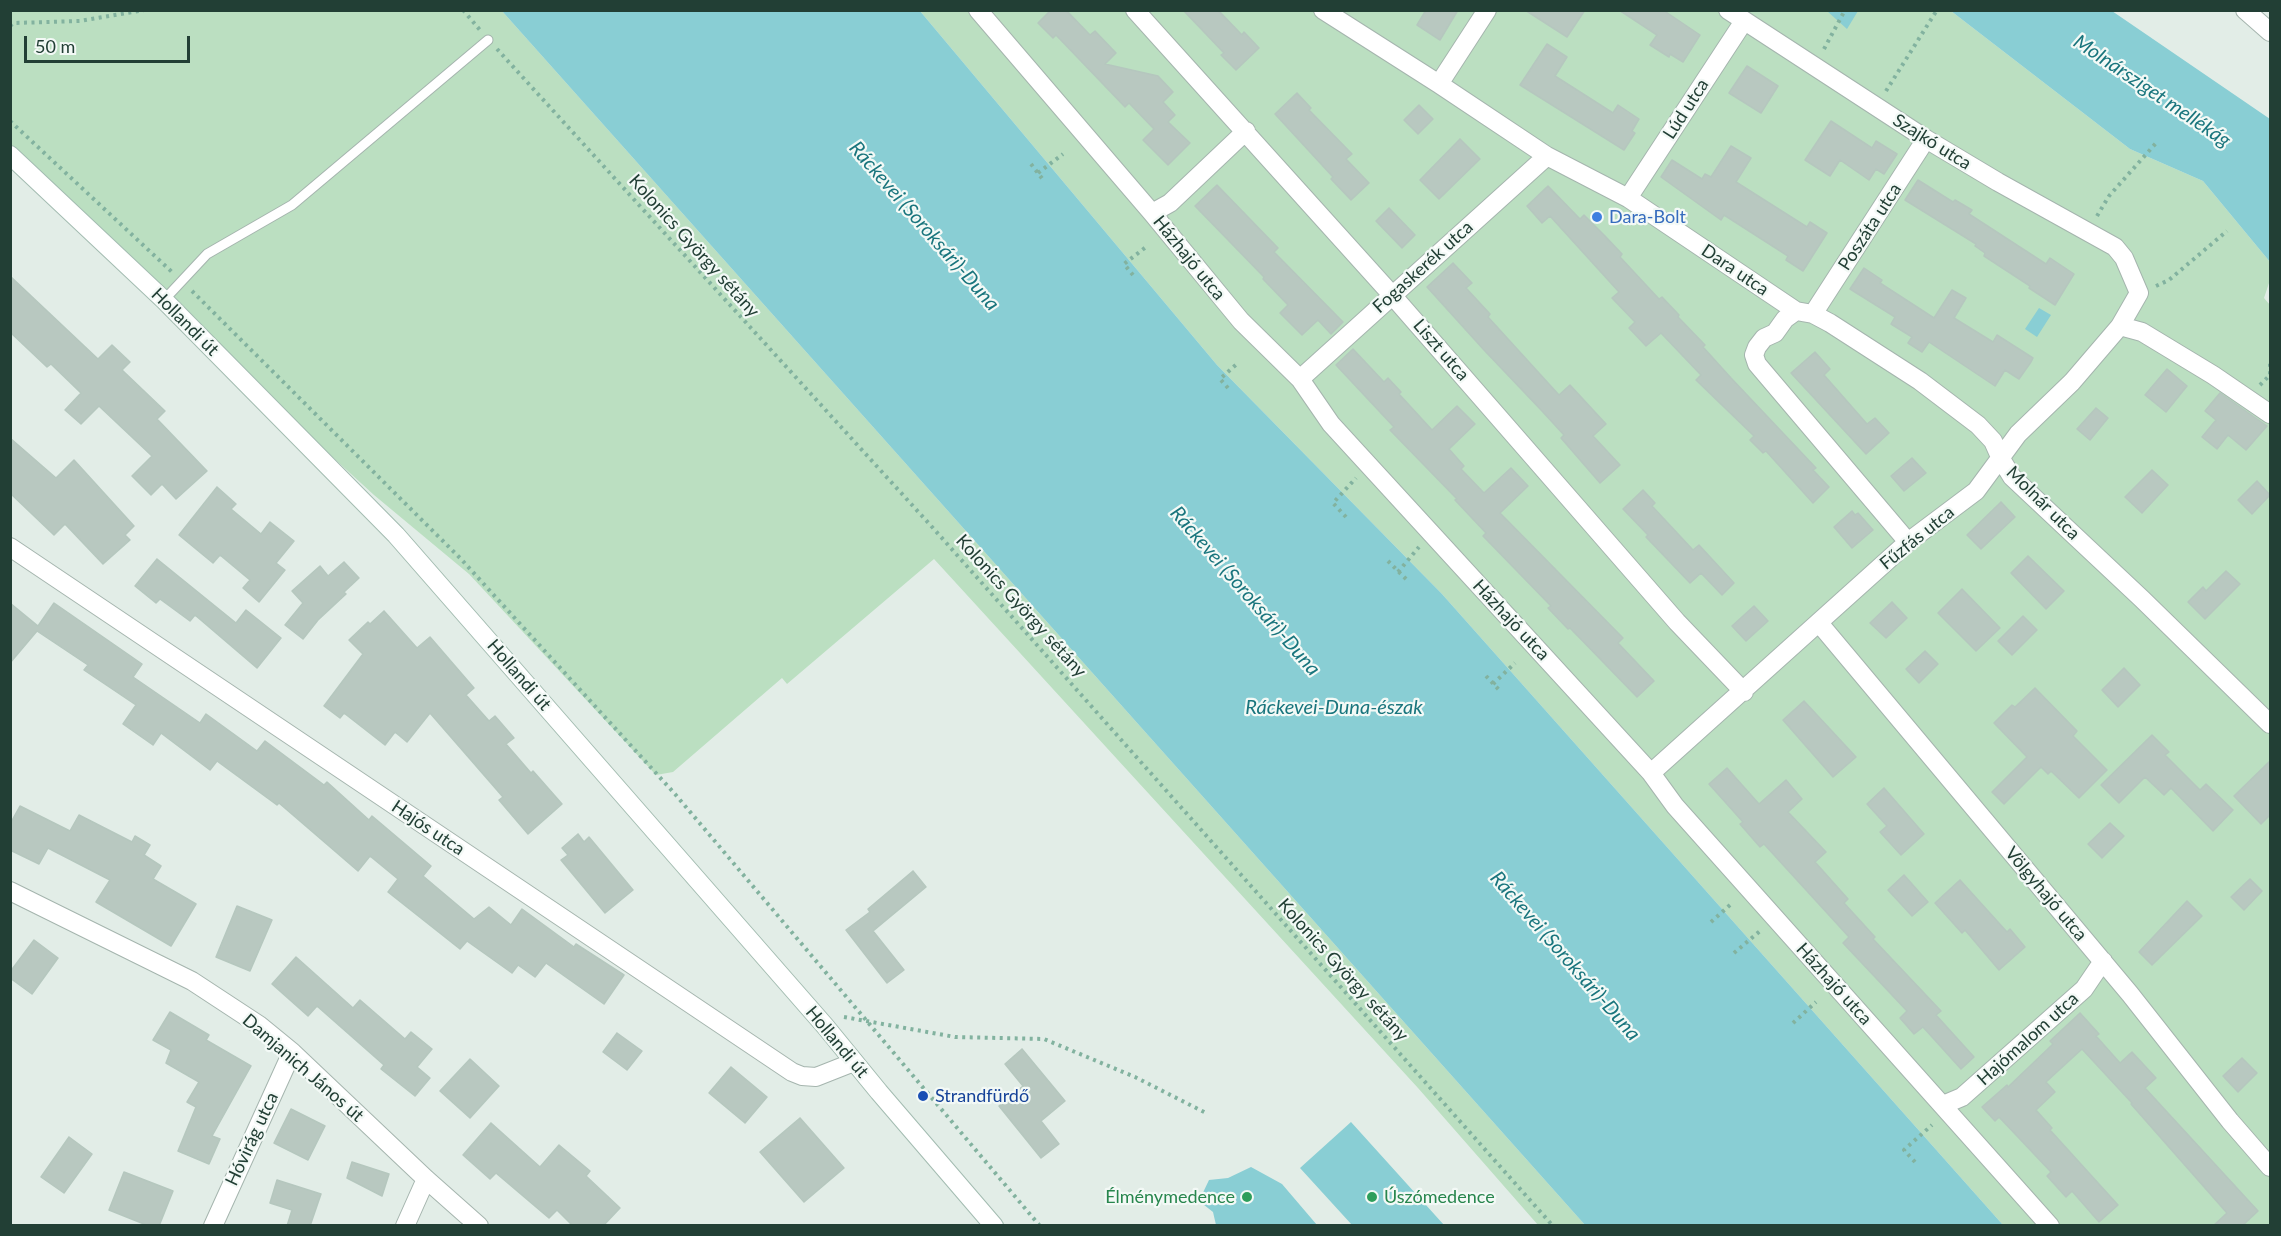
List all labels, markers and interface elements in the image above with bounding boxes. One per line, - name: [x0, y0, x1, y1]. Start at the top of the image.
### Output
- scale bar: [27, 24, 194, 62]
- water label: Molnársziget mellékág: [2069, 30, 2235, 152]
- text: 50 m: [35, 35, 75, 57]
- street label: Lúd utca: [1659, 75, 1713, 143]
- street label: Szajkó utca: [1889, 109, 1975, 175]
- water label: Ráckevei (Soroksári)-Duna: [844, 137, 1004, 315]
- street label: Kolonics György sétány: [624, 170, 764, 322]
- street label: Poszáta utca: [1834, 179, 1906, 275]
- place label: Dara-Bolt: [1609, 206, 1686, 228]
- marker: Dara-Bolt: [1590, 210, 1604, 224]
- street label: Házhajó utca: [1148, 211, 1230, 305]
- street label: Fogaskerék utca: [1369, 216, 1477, 318]
- street label: Dara utca: [1697, 240, 1773, 300]
- street label: Hollandi út: [147, 284, 223, 360]
- street label: Liszt utca: [1408, 315, 1474, 385]
- street label: Molnár utca: [2002, 462, 2084, 544]
- water label: Ráckevei (Soroksári)-Duna: [1165, 502, 1325, 680]
- street label: Fűzfás utca: [1876, 502, 1958, 574]
- street label: Kolonics György sétány: [951, 530, 1091, 682]
- street label: Házhajó utca: [1468, 575, 1554, 665]
- street label: Hollandi út: [482, 635, 556, 715]
- water label: Ráckevei-Duna-észak: [1245, 696, 1423, 720]
- street label: Hajós utca: [387, 796, 469, 860]
- street label: Völgyhajó utca: [2000, 843, 2092, 945]
- water label: Ráckevei (Soroksári)-Duna: [1485, 867, 1645, 1045]
- street label: Kolonics György sétány: [1273, 894, 1413, 1046]
- street label: Házhajó utca: [1792, 939, 1876, 1029]
- street label: Hajómalom utca: [1973, 988, 2083, 1090]
- street label: Hollandi út: [801, 1002, 873, 1082]
- street label: Damjanich János út: [238, 1010, 368, 1126]
- place label: Strandfürdő: [935, 1085, 1029, 1107]
- street label: Hóvirág utca: [221, 1089, 283, 1189]
- marker: Strandfürdő: [916, 1089, 930, 1103]
- place label: Élménymedence: [1105, 1186, 1235, 1208]
- place label: Úszómedence: [1384, 1186, 1495, 1208]
- marker: Élménymedence: [1240, 1190, 1254, 1204]
- marker: Úszómedence: [1365, 1190, 1379, 1204]

